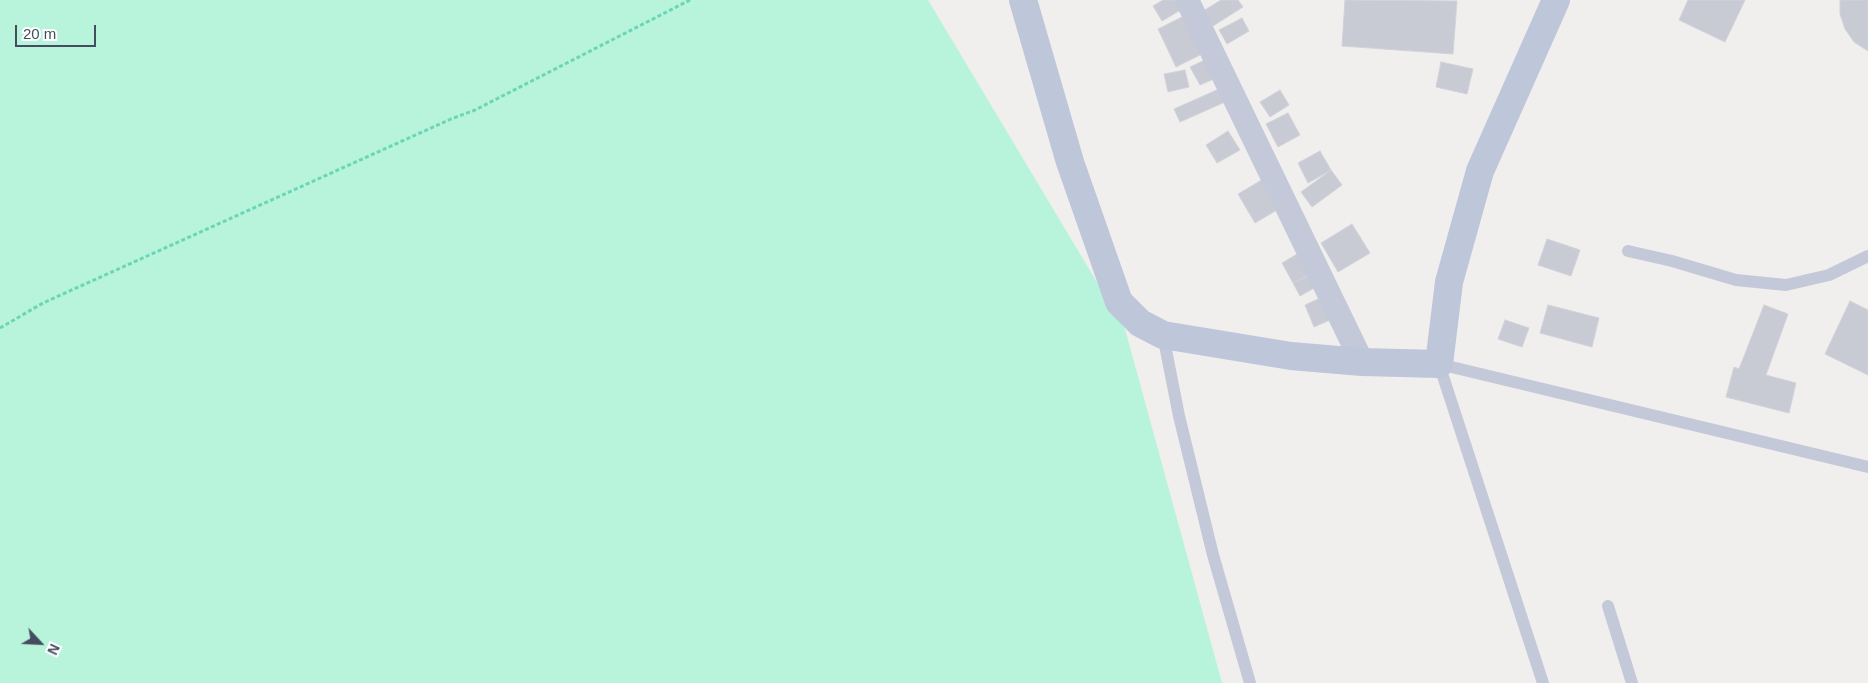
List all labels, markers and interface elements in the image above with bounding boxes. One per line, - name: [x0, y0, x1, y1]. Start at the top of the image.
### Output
- scale bar: [18, 15, 99, 47]
- text: 20 m: [23, 25, 56, 42]
- north arrow: [15, 618, 65, 668]
- text: N: [44, 641, 63, 657]

